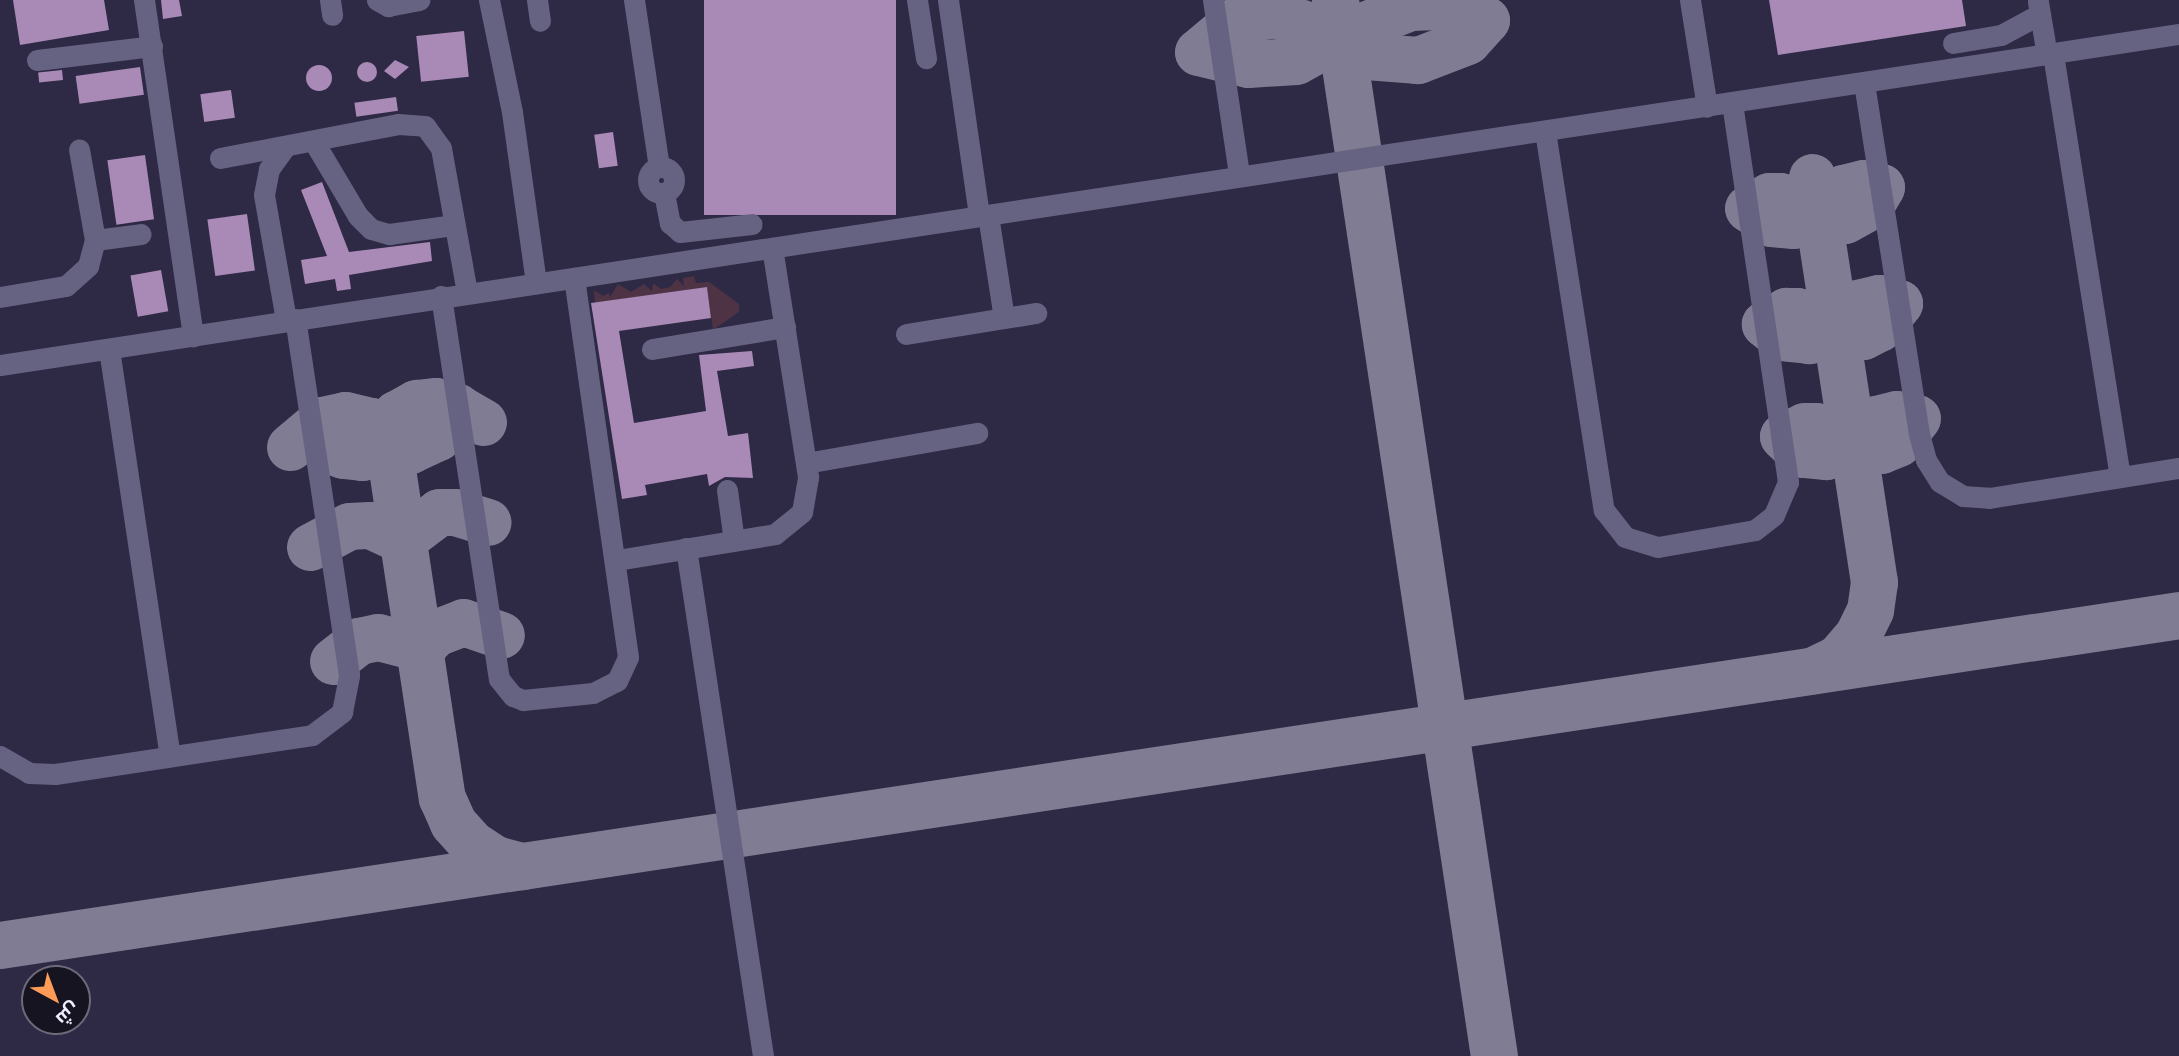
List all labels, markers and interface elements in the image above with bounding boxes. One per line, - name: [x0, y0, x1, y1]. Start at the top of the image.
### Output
- north arrow: [21, 965, 91, 1035]
- text: ش: [52, 998, 85, 1031]

